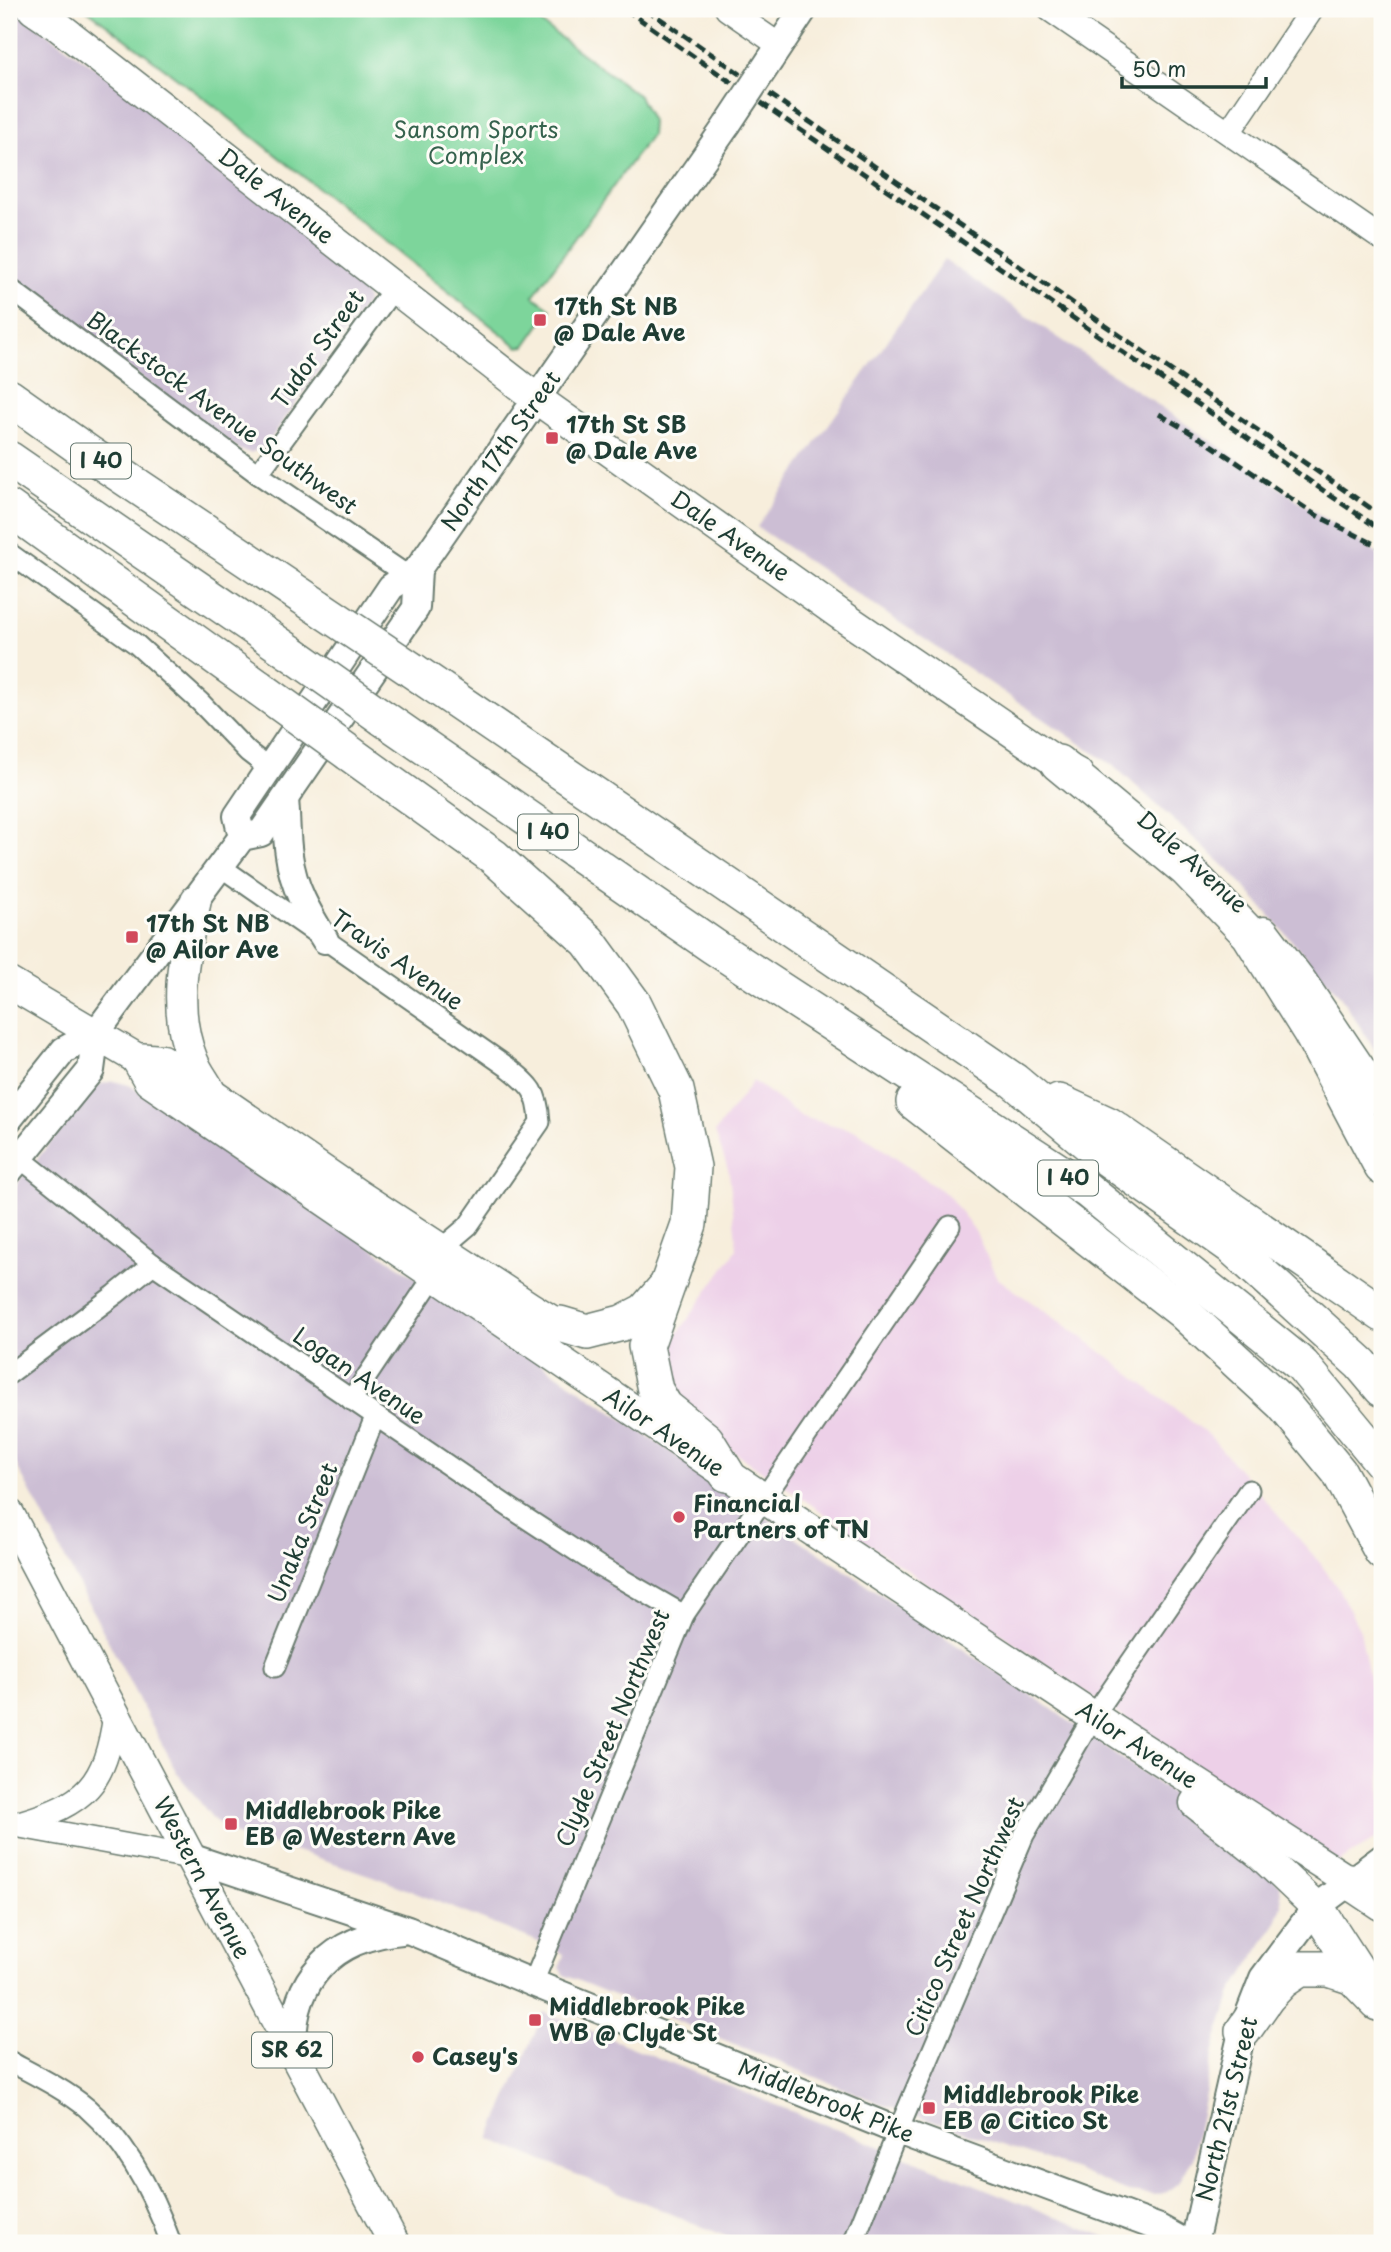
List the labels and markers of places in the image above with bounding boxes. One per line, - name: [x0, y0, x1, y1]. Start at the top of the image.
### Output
- place label: 17th St NB @ Dale Ave: [554, 288, 686, 349]
- marker: 17th St NB @ Dale Ave: [532, 312, 548, 328]
- place label: 17th St SB @ Dale Ave: [566, 406, 698, 467]
- marker: 17th St SB @ Dale Ave: [544, 430, 560, 446]
- place label: 17th St NB @ Ailor Ave: [146, 905, 279, 966]
- marker: 17th St NB @ Ailor Ave: [124, 929, 140, 945]
- place label: Financial Partners of TN: [693, 1485, 869, 1546]
- marker: Financial Partners of TN: [671, 1509, 687, 1525]
- place label: Middlebrook Pike EB @ Western Ave: [245, 1792, 457, 1853]
- marker: Middlebrook Pike EB @ Western Ave: [223, 1816, 239, 1832]
- place label: Middlebrook Pike WB @ Clyde St: [549, 1988, 746, 2049]
- marker: Middlebrook Pike WB @ Clyde St: [527, 2012, 543, 2028]
- place label: Casey's: [432, 2038, 518, 2073]
- marker: Casey's: [410, 2049, 426, 2065]
- place label: Middlebrook Pike EB @ Citico St: [943, 2076, 1140, 2137]
- marker: Middlebrook Pike EB @ Citico St: [921, 2100, 937, 2116]

